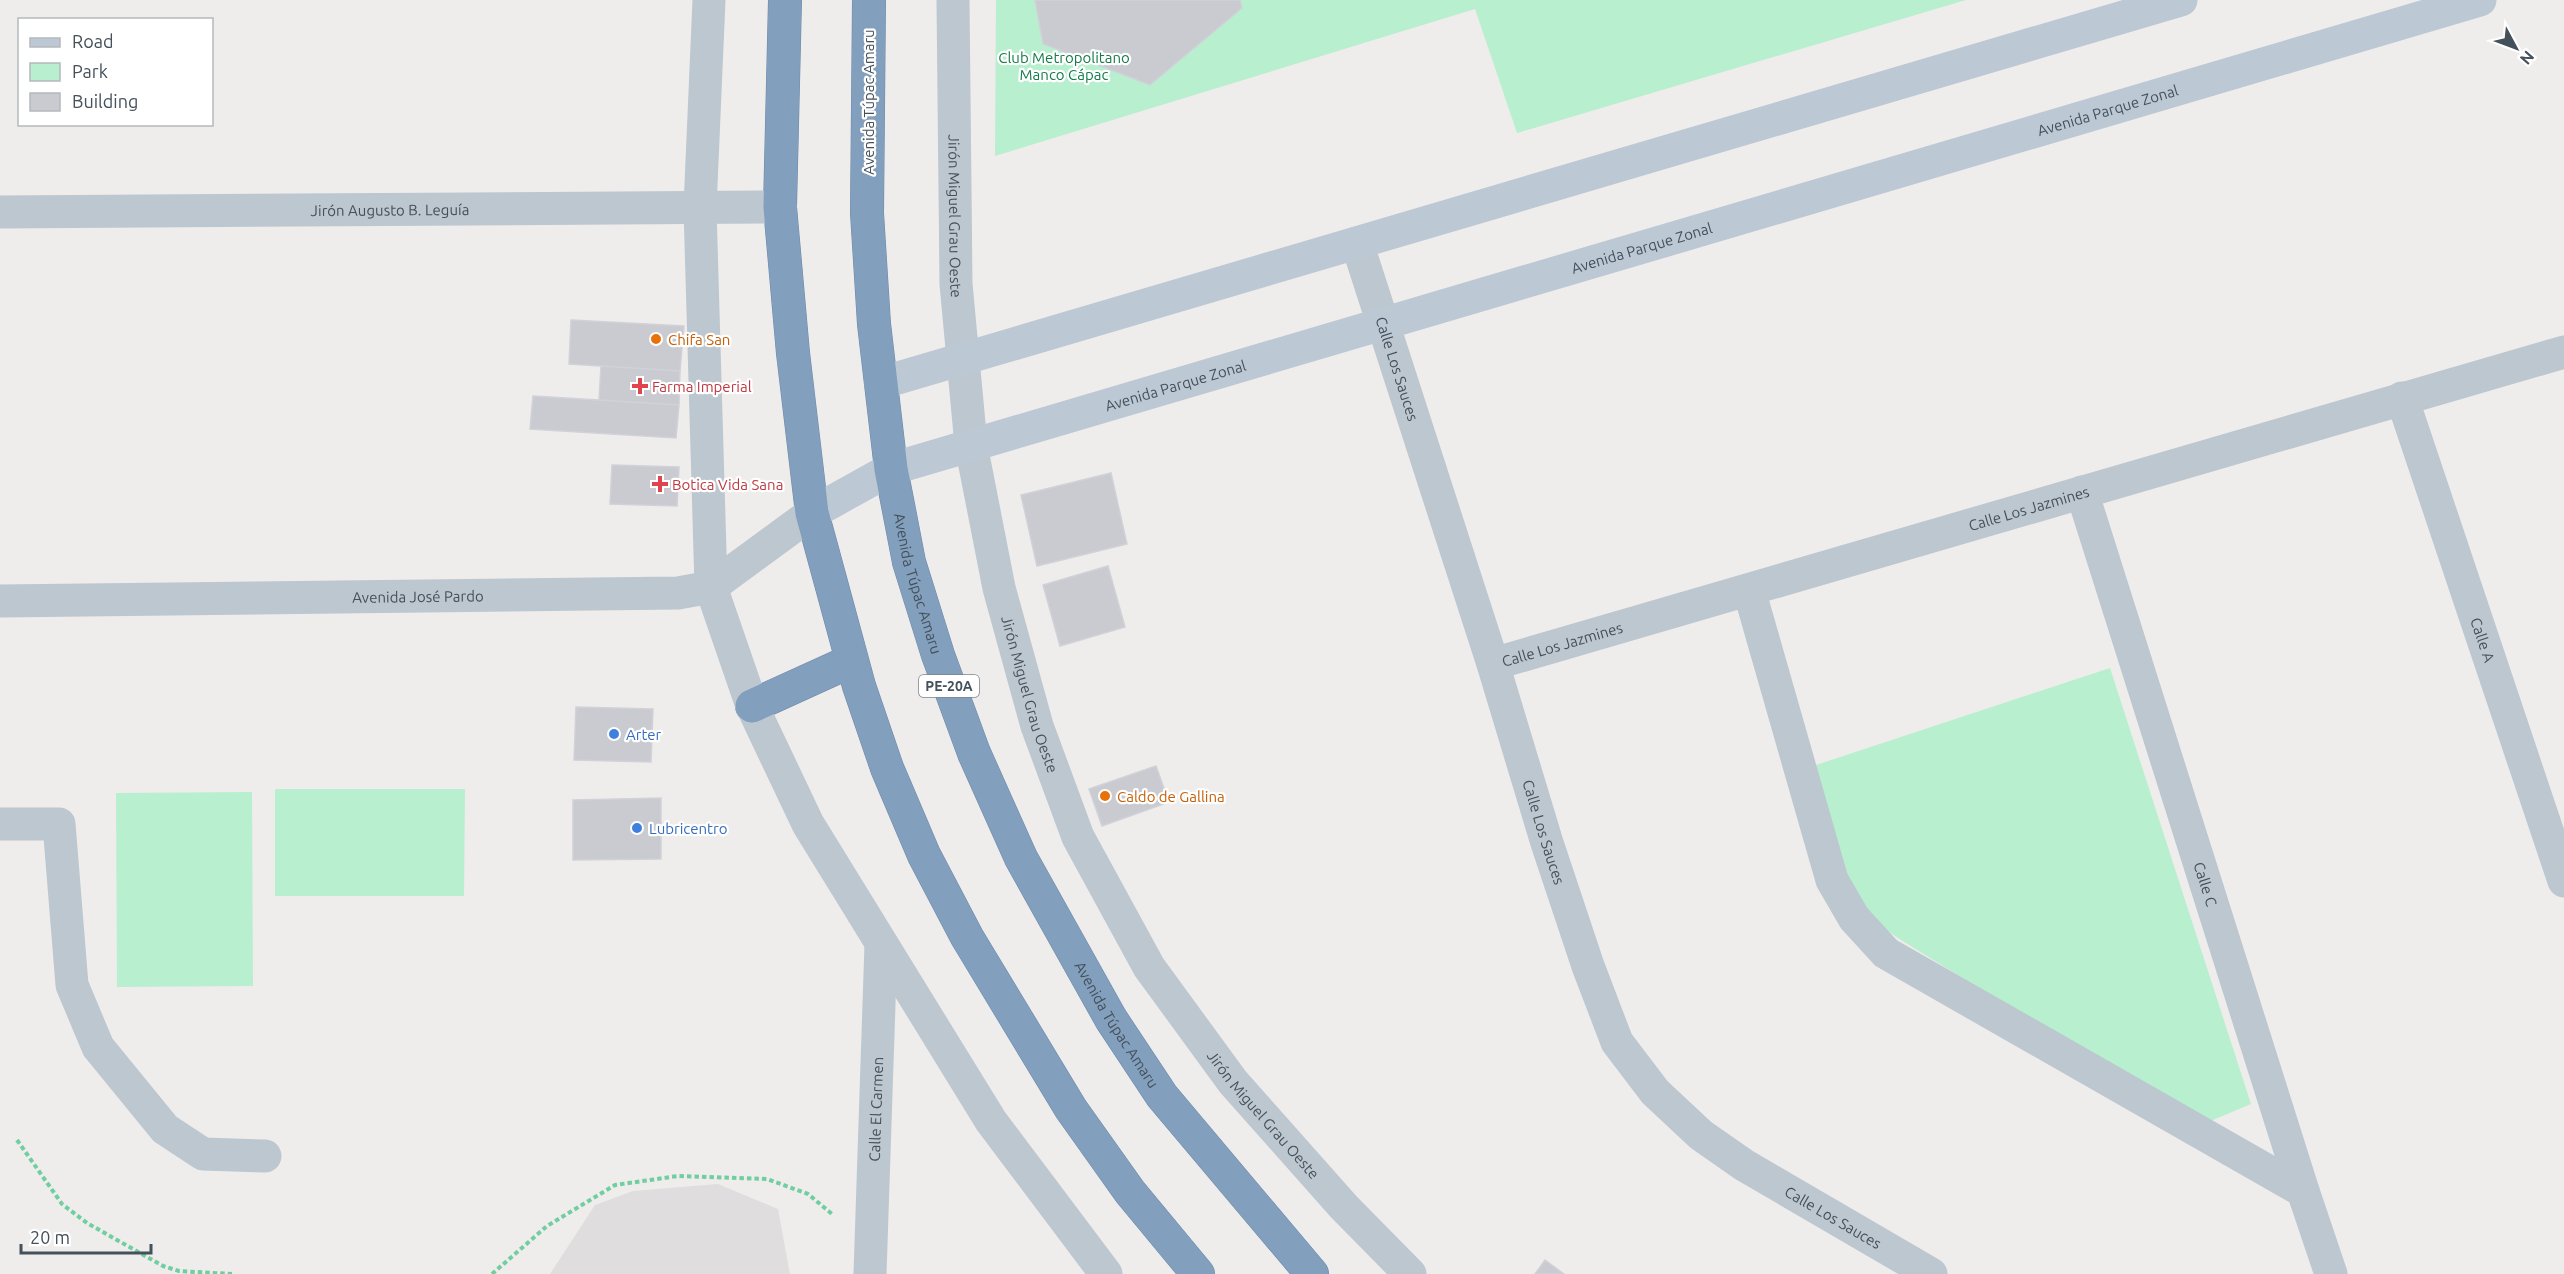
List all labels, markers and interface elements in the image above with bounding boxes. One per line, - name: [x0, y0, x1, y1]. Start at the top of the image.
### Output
- legend: [18, 18, 213, 126]
- north arrow: [2486, 18, 2546, 78]
- street label: Avenida Túpac Amaru: [860, 29, 877, 175]
- text: Road: [72, 31, 114, 51]
- text: N: [2517, 47, 2538, 68]
- park label: Club Metropolitano Manco Cápac: [998, 49, 1130, 83]
- text: Park: [72, 61, 108, 81]
- street label: Avenida Parque Zonal: [2035, 81, 2180, 139]
- text: Building: [72, 91, 138, 111]
- street label: Jirón Miguel Grau Oeste: [946, 134, 966, 298]
- street label: Jirón Augusto B. Leguía: [311, 200, 469, 219]
- street label: Avenida Parque Zonal: [1569, 219, 1714, 276]
- street label: Calle Los Sauces: [1373, 314, 1422, 423]
- place label: Chifa San: [668, 331, 730, 348]
- marker: Chifa San: [649, 332, 663, 346]
- street label: Avenida Parque Zonal: [1103, 356, 1248, 414]
- place label: Farma Imperial: [652, 378, 752, 395]
- marker: Farma Imperial: [633, 379, 647, 393]
- place label: Botica Vida Sana: [672, 476, 783, 493]
- marker: Botica Vida Sana: [653, 477, 667, 491]
- street label: Calle Los Jazmines: [1966, 482, 2091, 534]
- street label: Avenida Túpac Amaru: [891, 512, 946, 656]
- street label: Avenida José Pardo: [352, 587, 484, 605]
- street label: Jirón Miguel Grau Oeste: [999, 614, 1062, 775]
- street label: Calle A: [2468, 615, 2499, 665]
- street label: Calle Los Jazmines: [1500, 618, 1624, 669]
- road number: PE-20A: [919, 675, 979, 697]
- place label: Arter: [626, 726, 662, 743]
- marker: Arter: [607, 727, 621, 741]
- street label: Calle Los Sauces: [1520, 778, 1569, 887]
- place label: Caldo de Gallina: [1117, 788, 1225, 805]
- marker: Caldo de Gallina: [1098, 789, 1112, 803]
- place label: Lubricentro: [649, 820, 727, 837]
- marker: Lubricentro: [630, 821, 644, 835]
- street label: Calle C: [2191, 860, 2221, 908]
- street label: Avenida Túpac Amaru: [1072, 958, 1163, 1091]
- street label: Jirón Miguel Grau Oeste: [1204, 1047, 1323, 1182]
- street label: Calle El Carmen: [865, 1056, 886, 1162]
- street label: Calle Los Sauces: [1782, 1182, 1885, 1252]
- scale bar: [21, 1217, 152, 1255]
- text: 20 m: [30, 1227, 70, 1247]

